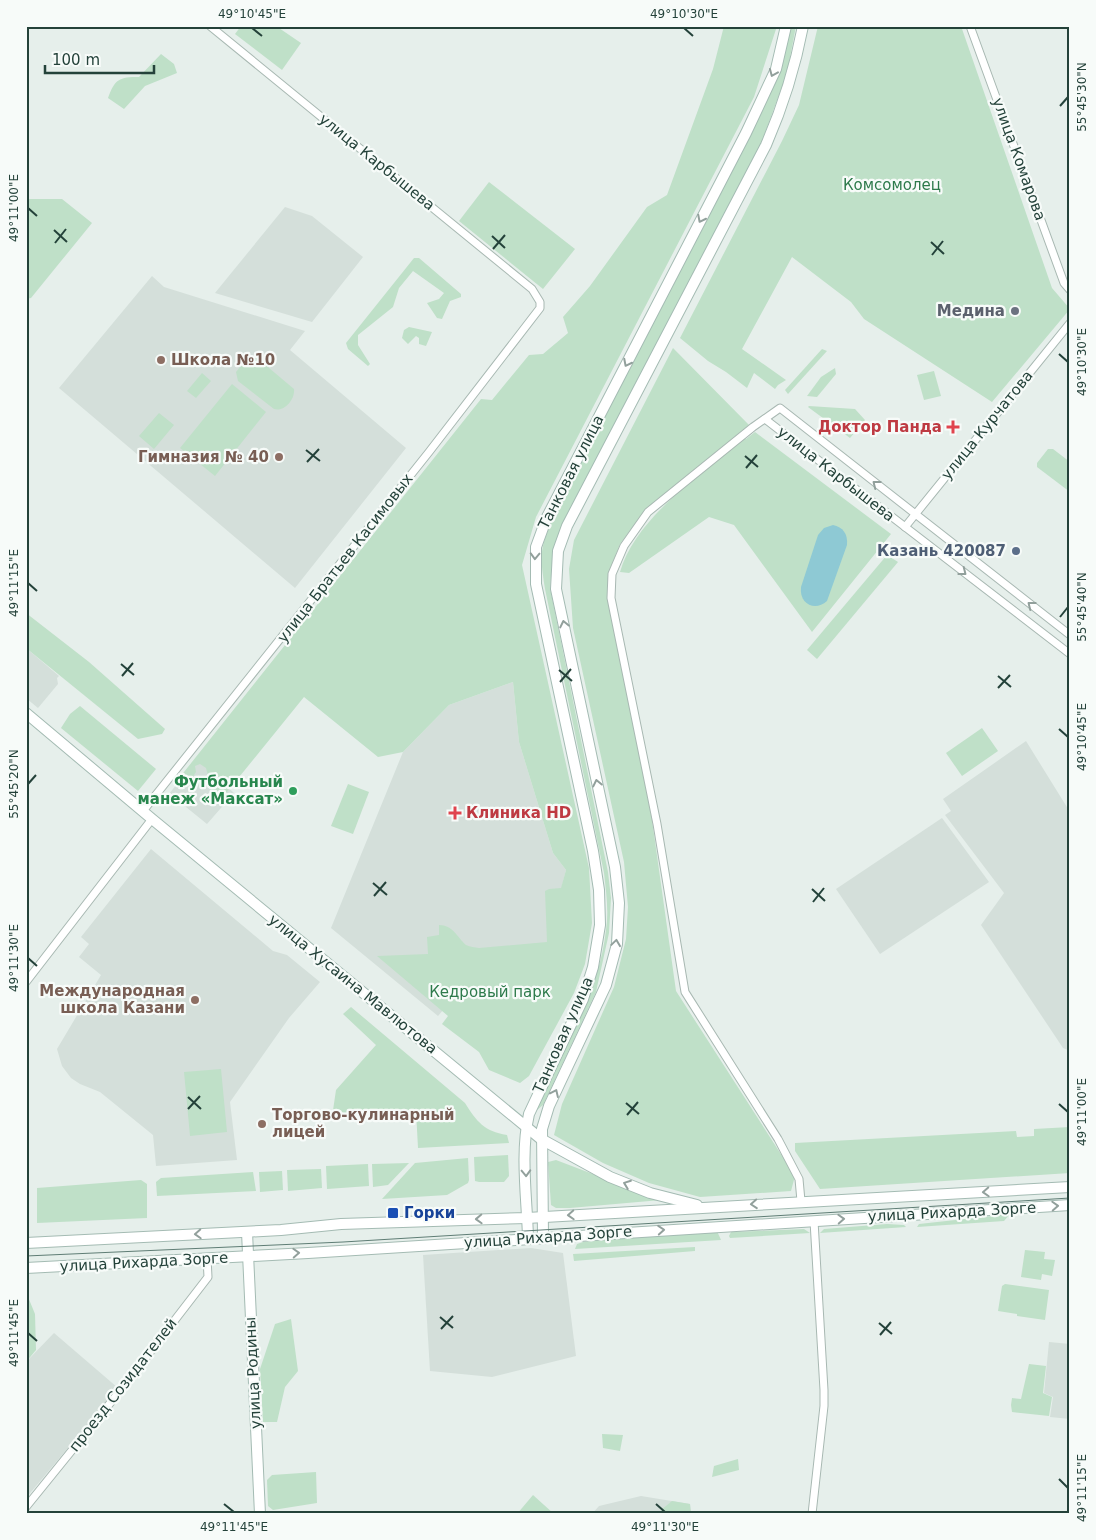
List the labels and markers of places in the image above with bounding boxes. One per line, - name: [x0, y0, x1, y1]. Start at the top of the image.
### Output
- place label: Медина: [937, 302, 1005, 320]
- marker: Медина: [1009, 305, 1021, 317]
- place label: Школа №10: [171, 351, 275, 369]
- marker: Школа №10: [155, 354, 167, 366]
- place label: Доктор Панда: [818, 418, 942, 436]
- marker: Доктор Панда: [946, 420, 960, 434]
- place label: Гимназия № 40: [138, 448, 269, 466]
- marker: Гимназия № 40: [273, 451, 285, 463]
- place label: Казань 420087: [877, 542, 1006, 560]
- marker: Казань 420087: [1010, 545, 1022, 557]
- place label: Футбольный манеж «Максат»: [138, 773, 283, 808]
- marker: Футбольный манеж «Максат»: [287, 785, 299, 797]
- place label: Клиника HD: [466, 804, 571, 822]
- marker: Клиника HD: [448, 806, 462, 820]
- place label: Международная школа Казани: [39, 982, 185, 1017]
- marker: Международная школа Казани: [189, 994, 201, 1006]
- place label: Торгово-кулинарный лицей: [272, 1106, 455, 1141]
- marker: Торгово-кулинарный лицей: [256, 1118, 268, 1130]
- place label: Горки: [404, 1204, 455, 1222]
- marker: Горки: [386, 1206, 400, 1220]

